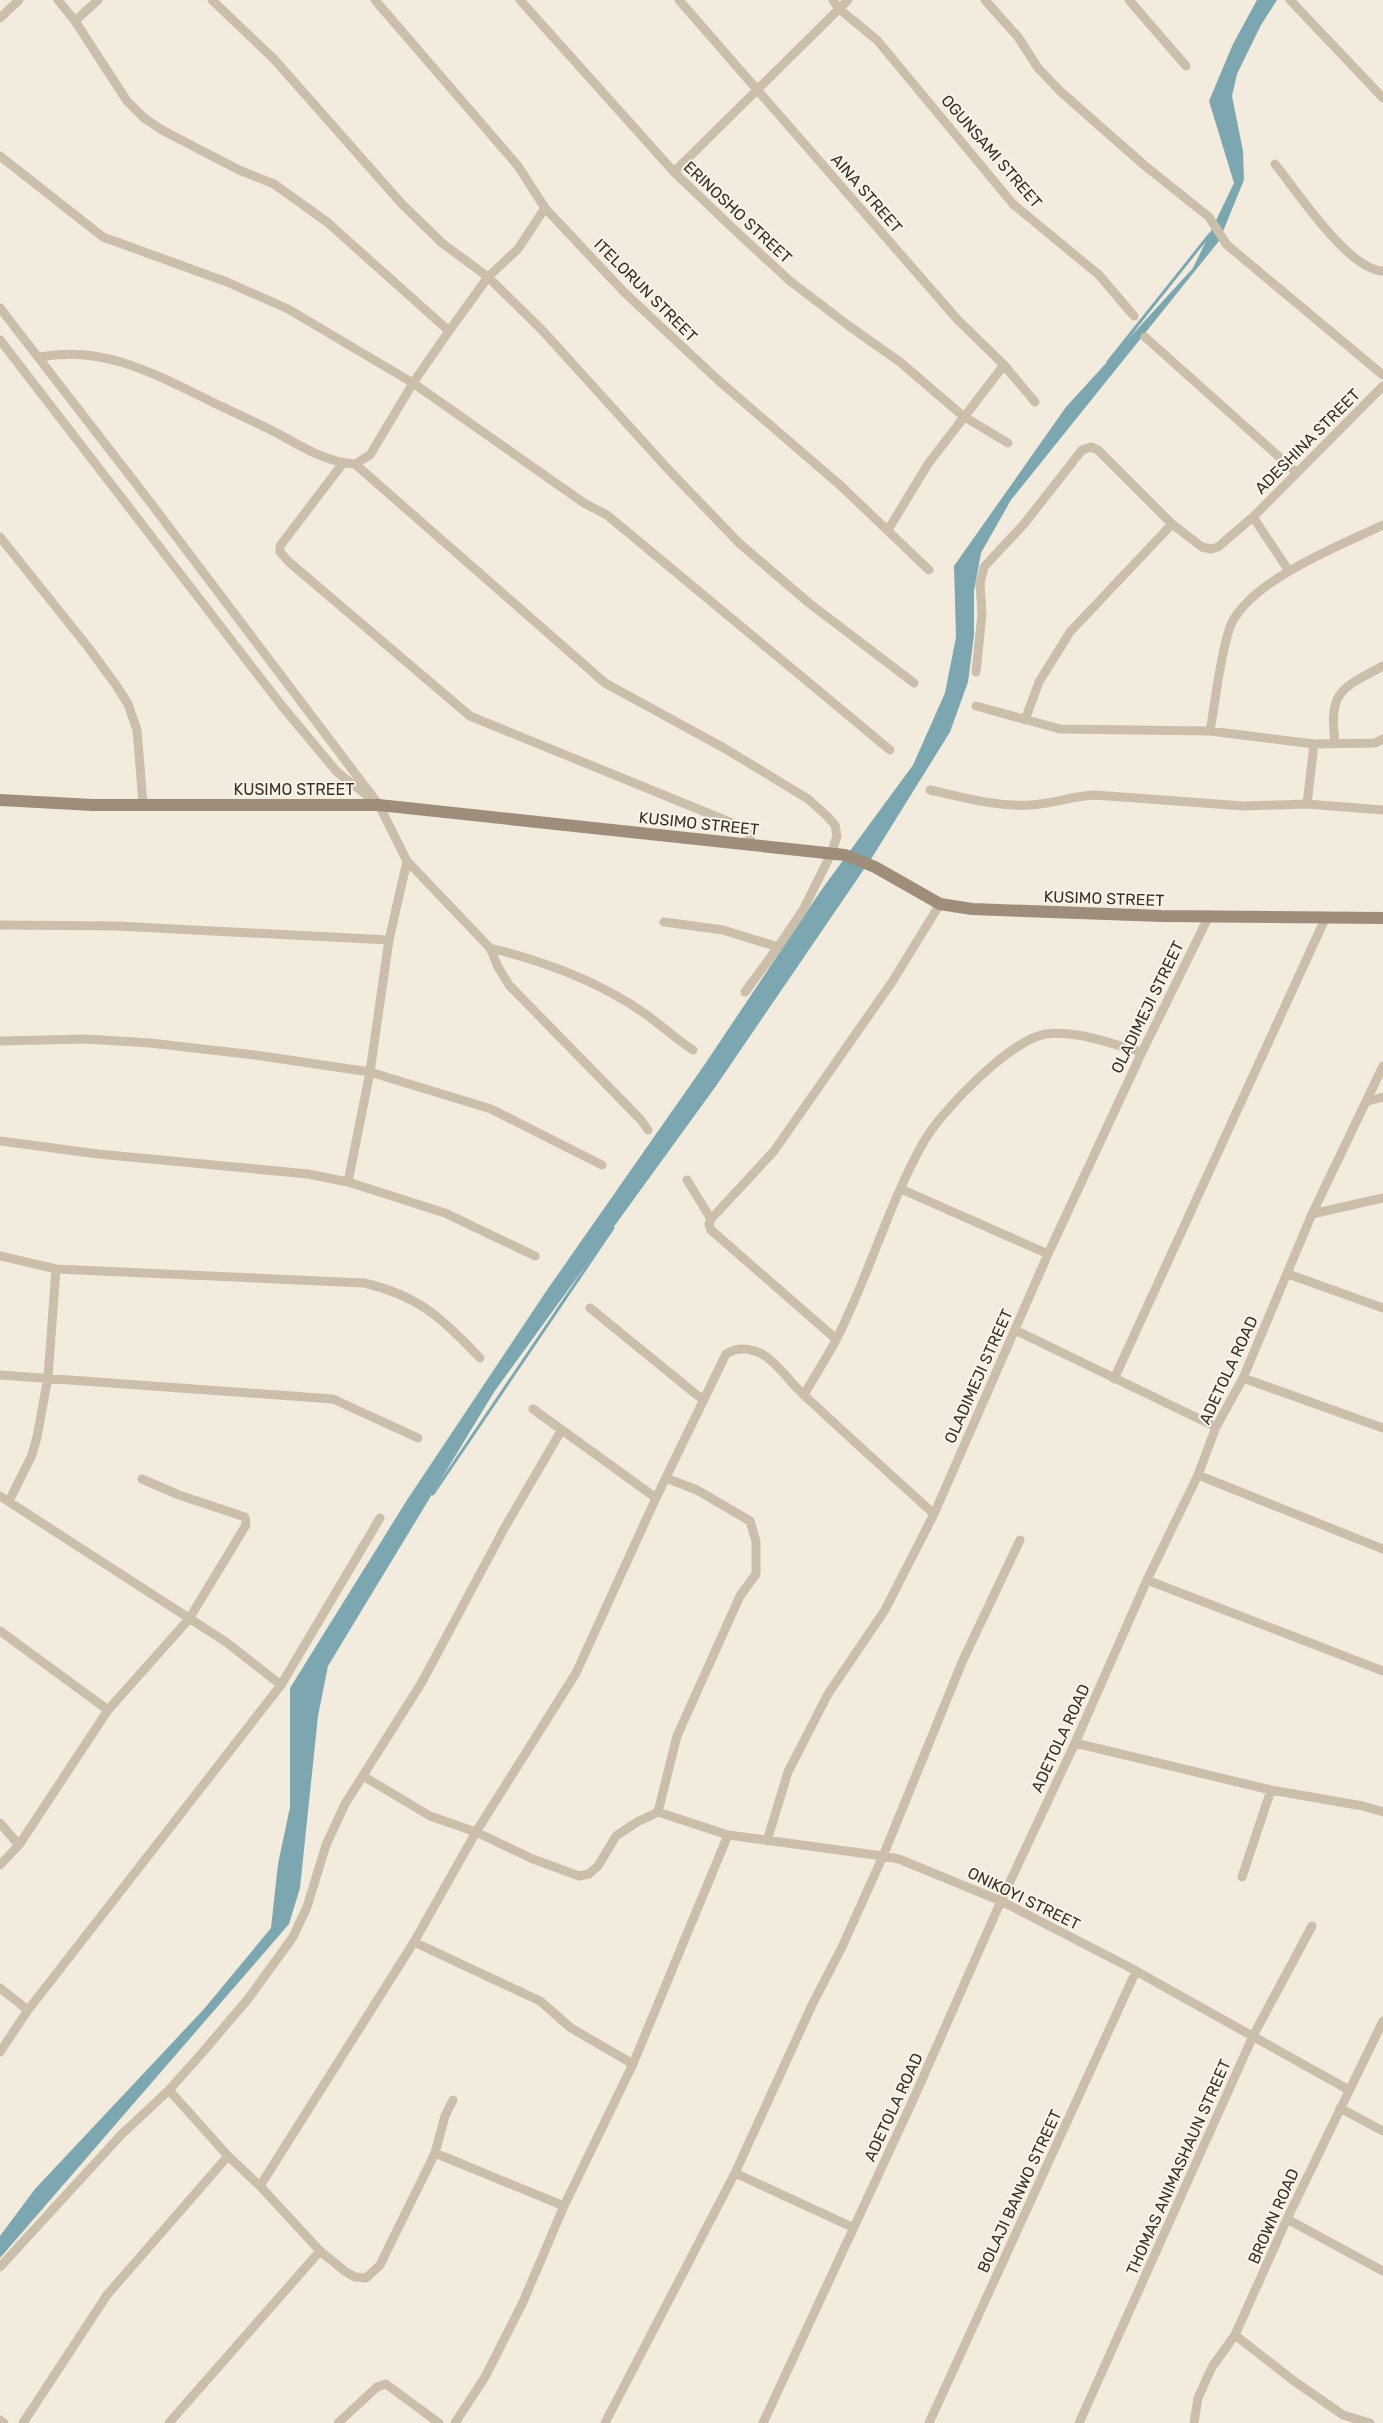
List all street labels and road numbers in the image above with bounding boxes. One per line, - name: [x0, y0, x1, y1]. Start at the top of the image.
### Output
- street label: OGUNSAMI STREET: [937, 91, 1046, 212]
- street label: AINA STREET: [827, 150, 906, 237]
- street label: ERINOSHO STREET: [680, 157, 796, 267]
- street label: ITELORUN STREET: [590, 235, 701, 346]
- street label: ADESHINA STREET: [1251, 385, 1364, 498]
- street label: KUSIMO STREET: [234, 780, 354, 799]
- street label: KUSIMO STREET: [638, 808, 760, 839]
- street label: KUSIMO STREET: [1043, 887, 1165, 910]
- street label: OLADIMEJI STREET: [1107, 938, 1188, 1077]
- street label: OLADIMEJI STREET: [940, 1306, 1017, 1446]
- street label: ADETOLA ROAD: [1195, 1313, 1262, 1427]
- street label: ADETOLA ROAD: [1027, 1681, 1094, 1795]
- street label: ONIKOYI STREET: [965, 1863, 1083, 1934]
- street label: ADETOLA ROAD: [860, 2050, 927, 2164]
- street label: THOMAS ANIMASHAUN STREET: [1122, 2056, 1235, 2278]
- street label: BOLAJI BANWO STREET: [973, 2107, 1066, 2276]
- street label: BROWN ROAD: [1244, 2165, 1303, 2267]

